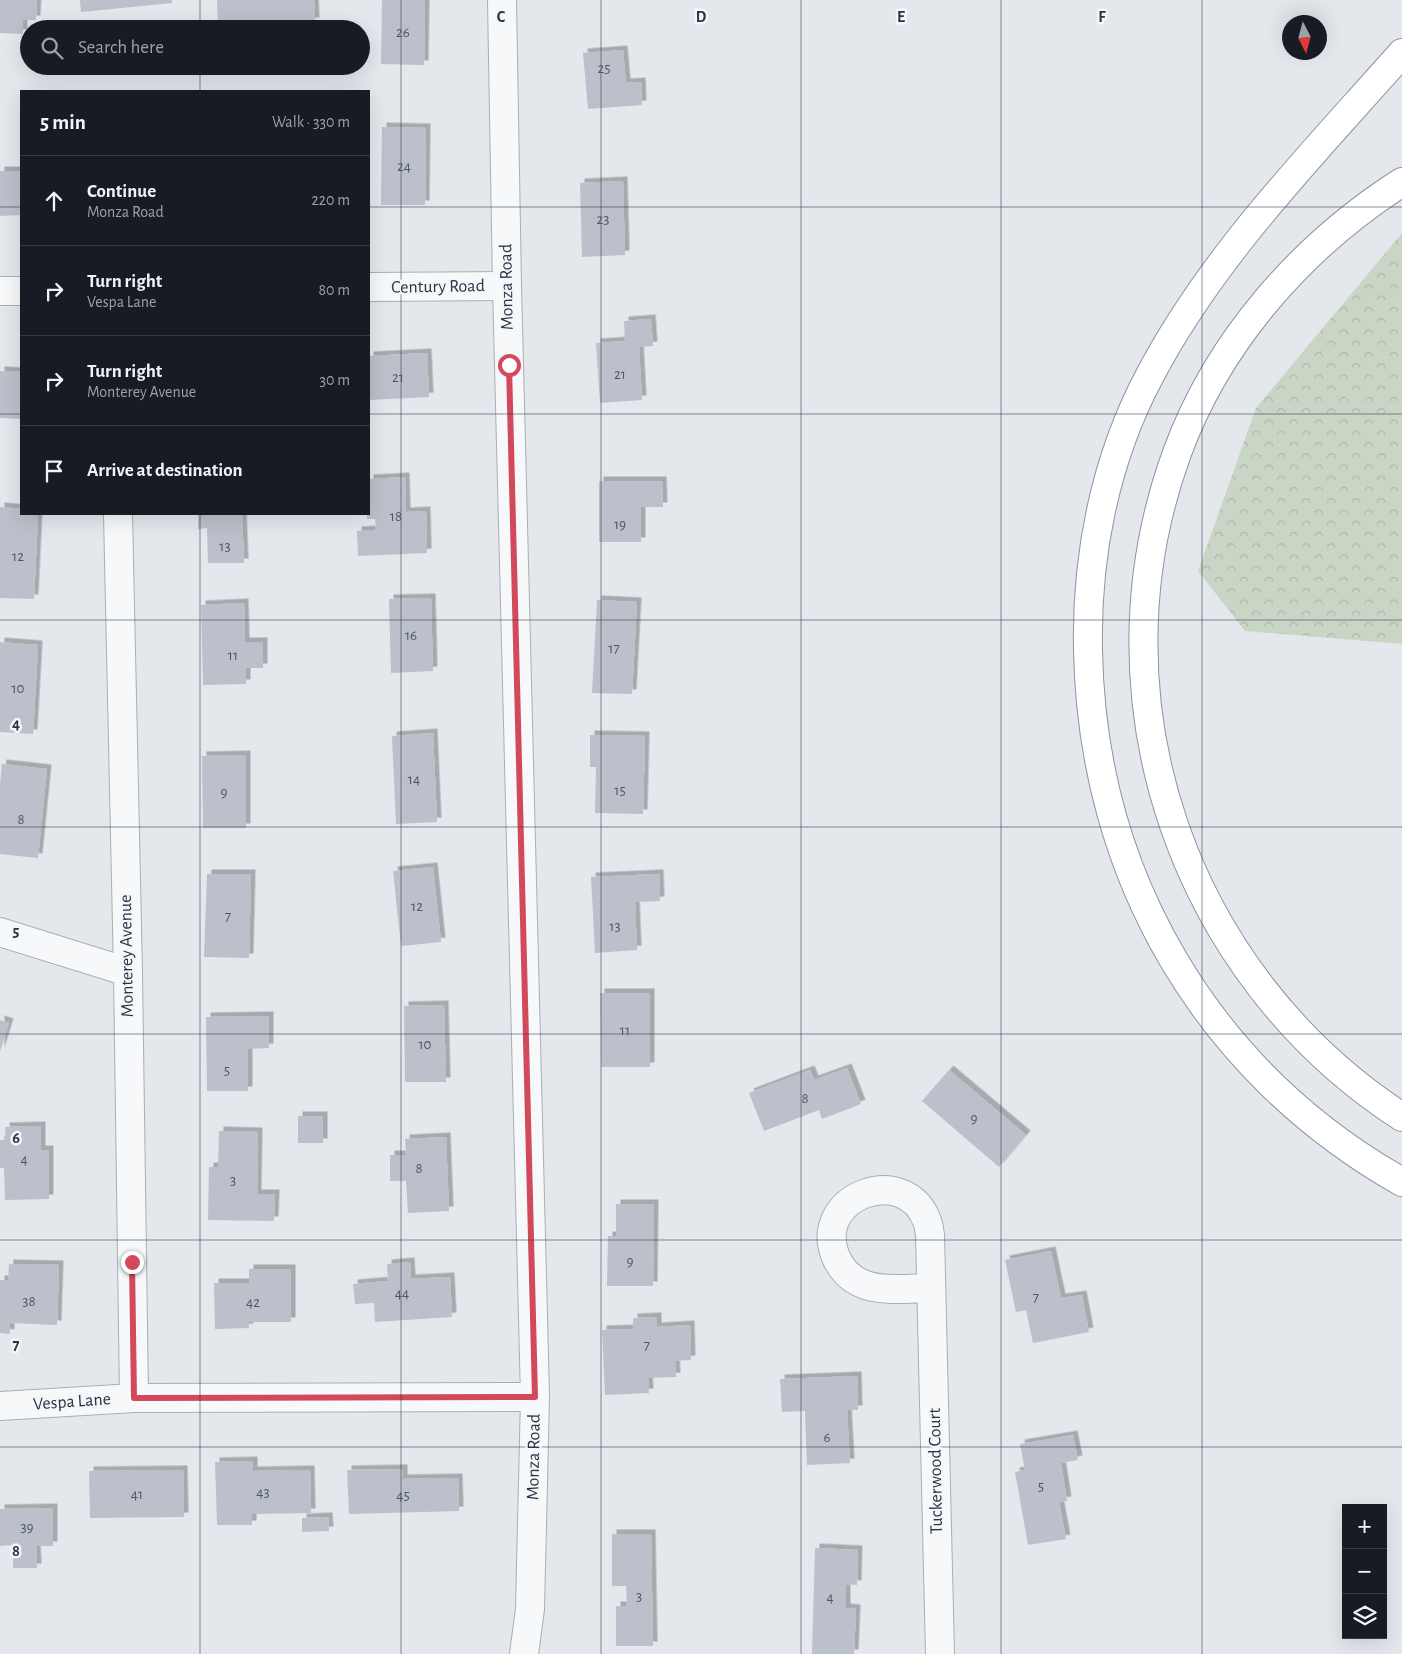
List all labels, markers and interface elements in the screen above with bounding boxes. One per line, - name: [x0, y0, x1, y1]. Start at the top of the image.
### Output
- text: C: [497, 9, 506, 25]
- text: D: [696, 9, 707, 25]
- text: E: [897, 9, 905, 25]
- text: F: [1098, 9, 1106, 25]
- north arrow: [1282, 15, 1327, 60]
- search box: [20, 20, 370, 75]
- house number: 26: [396, 25, 410, 40]
- icon: search: [38, 34, 66, 62]
- text: Search here: [78, 38, 164, 57]
- house number: 25: [597, 61, 611, 76]
- text: 5 min: [40, 112, 86, 133]
- text: Walk · 330 m: [272, 114, 350, 130]
- house number: 24: [397, 159, 411, 174]
- text: Continue: [87, 182, 156, 201]
- icon: ahead: [40, 187, 68, 215]
- text: 220 m: [312, 192, 350, 208]
- text: Monza Road: [87, 204, 164, 220]
- house number: 23: [596, 212, 610, 227]
- street label: Monza Road: [497, 244, 517, 330]
- text: Turn right: [87, 272, 162, 291]
- icon: right: [40, 277, 68, 305]
- street label: Century Road: [391, 277, 485, 297]
- text: 80 m: [319, 282, 350, 298]
- text: Vespa Lane: [87, 294, 156, 310]
- route start: [498, 354, 521, 377]
- text: Turn right: [87, 362, 162, 381]
- icon: right: [40, 367, 68, 395]
- house number: 21: [614, 367, 626, 382]
- house number: 21: [392, 370, 404, 385]
- text: 30 m: [320, 372, 350, 388]
- text: Monterey Avenue: [87, 384, 196, 400]
- icon: arrive: [40, 457, 68, 485]
- text: Arrive at destination: [87, 461, 243, 480]
- house number: 18: [390, 509, 402, 524]
- house number: 19: [614, 517, 626, 532]
- house number: 13: [219, 539, 231, 554]
- house number: 12: [12, 549, 24, 564]
- house number: 16: [405, 628, 417, 643]
- house number: 17: [608, 641, 620, 656]
- house number: 11: [228, 648, 238, 663]
- house number: 10: [11, 681, 25, 696]
- text: 4: [12, 716, 20, 732]
- house number: 14: [408, 772, 420, 787]
- house number: 15: [614, 783, 626, 798]
- house number: 9: [220, 785, 228, 800]
- house number: 8: [17, 812, 25, 827]
- street label: Monterey Avenue: [117, 894, 137, 1018]
- house number: 12: [411, 899, 423, 914]
- house number: 7: [225, 909, 231, 924]
- house number: 13: [609, 919, 621, 934]
- text: 5: [13, 923, 20, 939]
- house number: 11: [620, 1023, 630, 1038]
- house number: 10: [418, 1037, 432, 1052]
- house number: 5: [224, 1063, 230, 1078]
- house number: 8: [801, 1091, 809, 1106]
- house number: 9: [970, 1111, 978, 1126]
- text: 6: [12, 1130, 20, 1146]
- house number: 4: [20, 1152, 28, 1167]
- house number: 8: [415, 1161, 423, 1176]
- house number: 3: [230, 1173, 236, 1188]
- route end: [121, 1251, 144, 1274]
- house number: 9: [626, 1254, 634, 1269]
- house number: 44: [395, 1286, 409, 1301]
- house number: 7: [1033, 1290, 1039, 1305]
- house number: 38: [22, 1294, 36, 1309]
- house number: 42: [246, 1295, 260, 1310]
- text: 7: [13, 1337, 20, 1353]
- house number: 7: [644, 1338, 650, 1353]
- street label: Vespa Lane: [32, 1390, 112, 1414]
- street label: Tuckerwood Court: [926, 1408, 946, 1534]
- street label: Monza Road: [524, 1414, 544, 1500]
- house number: 6: [823, 1430, 831, 1445]
- house number: 5: [1038, 1479, 1044, 1494]
- house number: 43: [256, 1485, 270, 1500]
- house number: 41: [131, 1487, 143, 1502]
- house number: 45: [396, 1488, 410, 1503]
- map controls: [1342, 1504, 1387, 1639]
- button: +: [1342, 1504, 1387, 1549]
- house number: 39: [20, 1520, 34, 1535]
- text: 8: [12, 1543, 20, 1559]
- button: −: [1342, 1549, 1387, 1594]
- house number: 3: [636, 1589, 642, 1604]
- house number: 4: [826, 1590, 834, 1605]
- button: layers: [1342, 1594, 1387, 1639]

